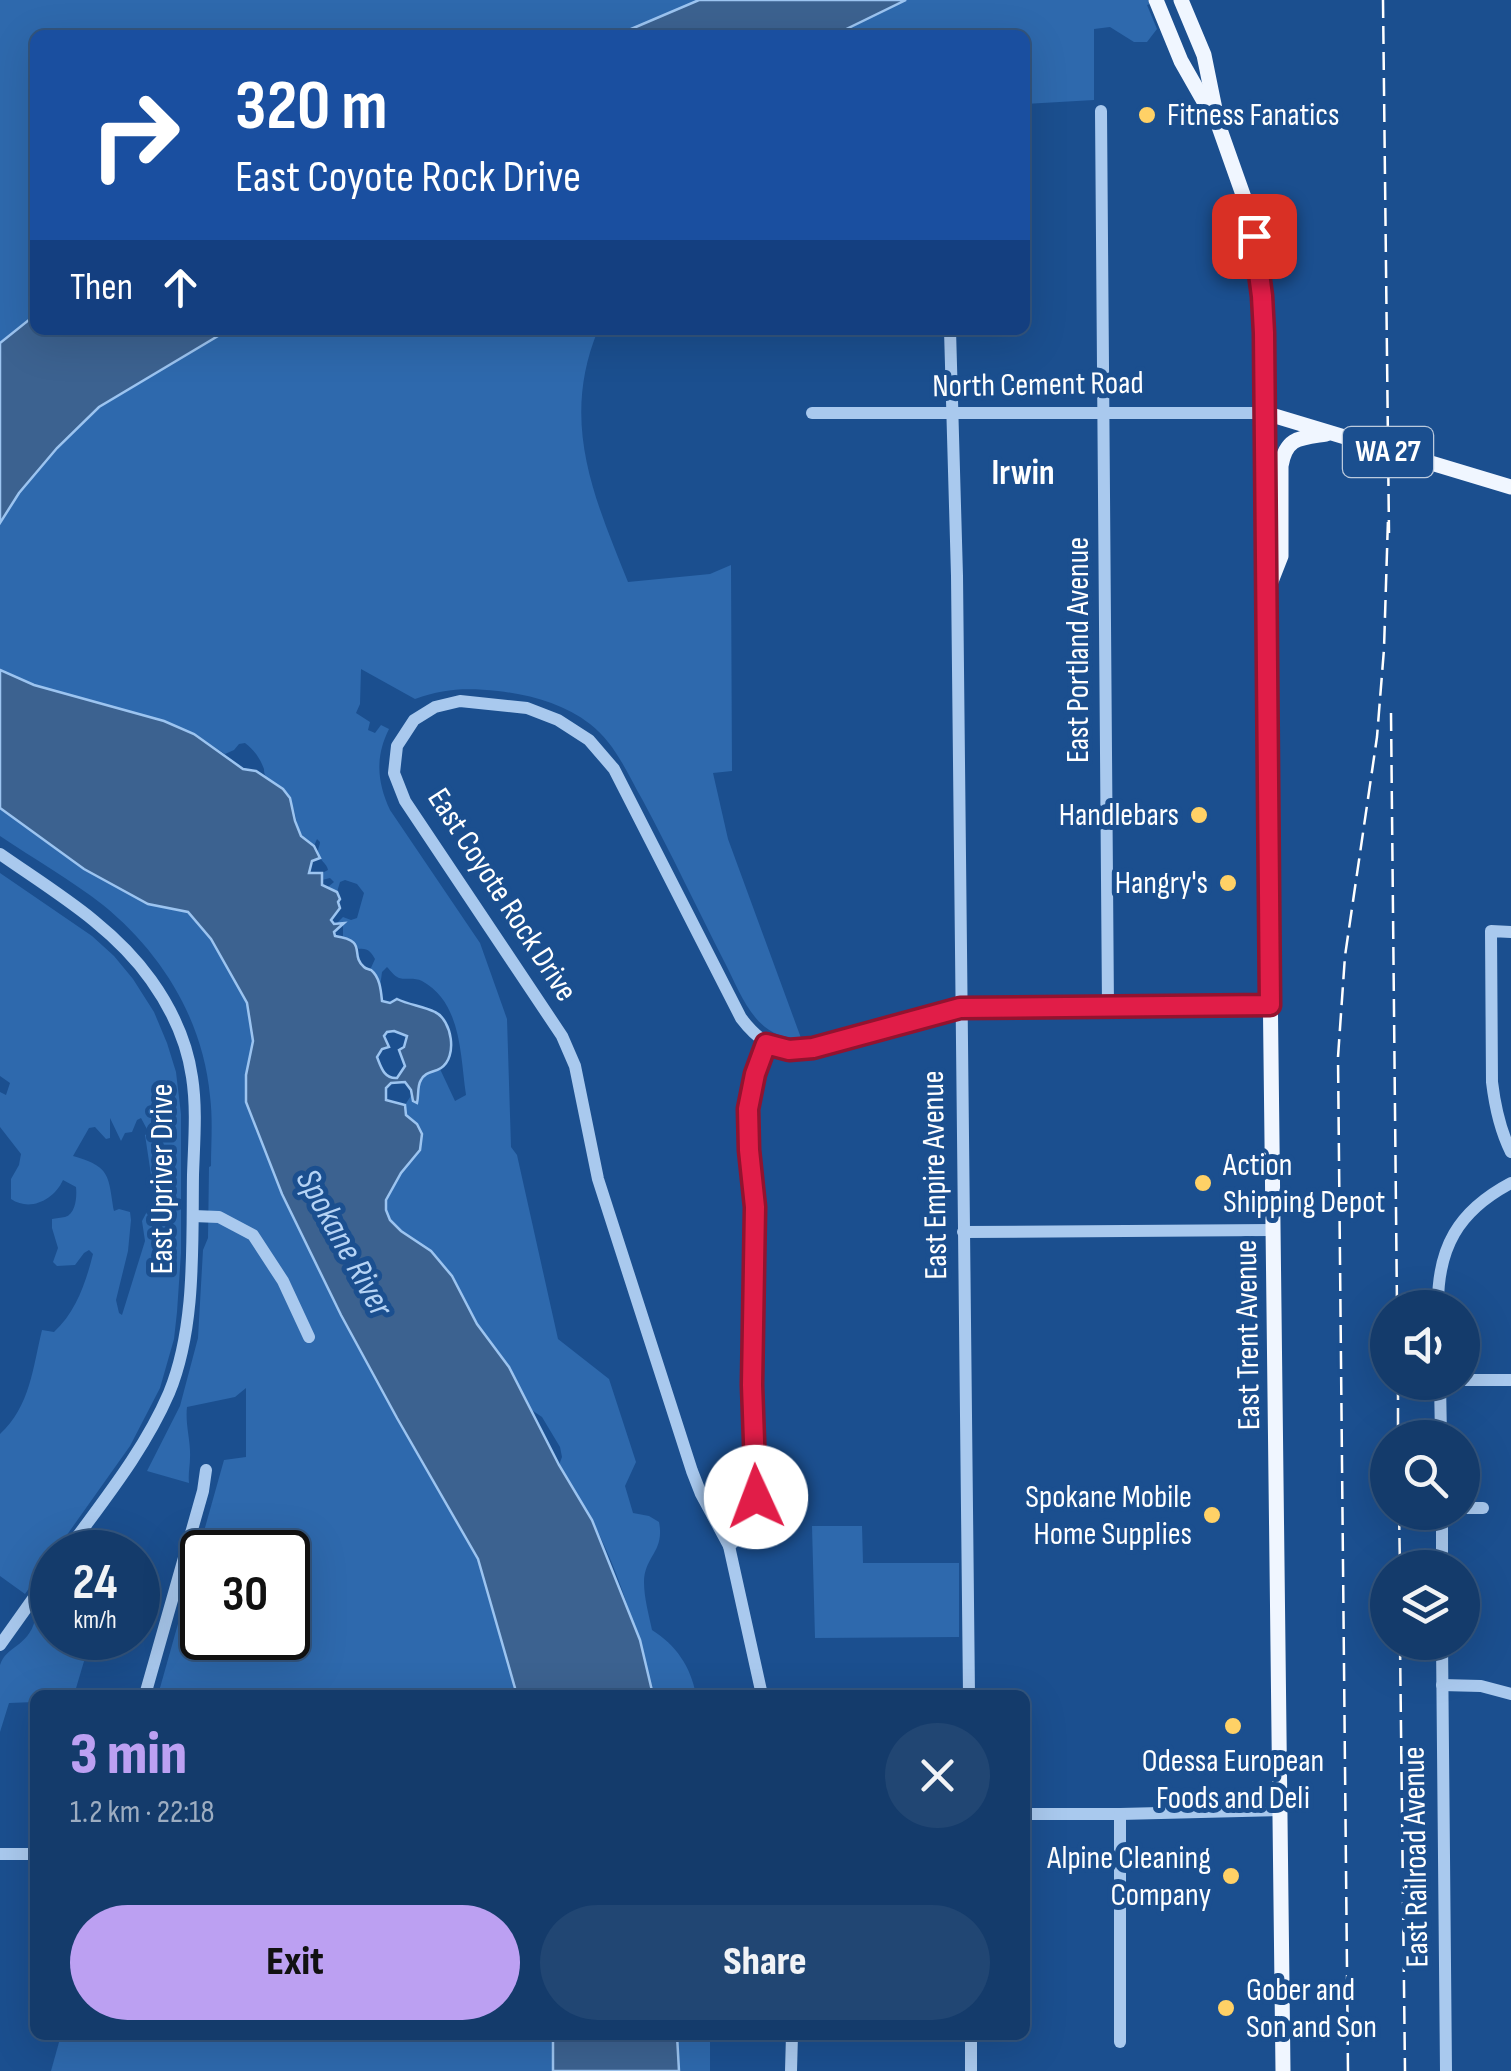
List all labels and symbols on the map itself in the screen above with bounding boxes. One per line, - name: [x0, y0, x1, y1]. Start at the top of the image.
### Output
- place label: Fitness Fanatics: [1167, 96, 1339, 135]
- marker: Fitness Fanatics: [1136, 104, 1158, 126]
- pin: [1212, 194, 1297, 279]
- street label: North Cement Road: [932, 364, 1144, 406]
- road number: WA 27: [1343, 427, 1433, 477]
- district label: Irwin: [992, 452, 1054, 495]
- street label: East Portland Avenue: [1059, 537, 1098, 763]
- street label: East Coyote Rock Drive: [419, 781, 585, 1009]
- place label: Handlebars: [1059, 796, 1179, 835]
- marker: Handlebars: [1188, 804, 1210, 826]
- place label: Hangry's: [1115, 864, 1208, 903]
- marker: Hangry's: [1217, 872, 1239, 894]
- street label: East Empire Avenue: [914, 1070, 956, 1280]
- street label: East Upriver Drive: [143, 1084, 182, 1274]
- place label: Action Shipping Depot: [1222, 1146, 1385, 1222]
- water label: Spokane River: [286, 1162, 403, 1325]
- marker: Action Shipping Depot: [1192, 1172, 1214, 1194]
- street label: East Trent Avenue: [1227, 1239, 1269, 1431]
- position arrow: [704, 1445, 808, 1549]
- place label: Spokane Mobile Home Supplies: [1025, 1478, 1192, 1554]
- marker: Spokane Mobile Home Supplies: [1201, 1504, 1223, 1526]
- speed limit sign: 30: [180, 1530, 310, 1660]
- marker: Odessa European Foods and Deli: [1222, 1715, 1244, 1737]
- place label: Odessa European Foods and Deli: [1142, 1742, 1324, 1818]
- street label: East Railroad Avenue: [1395, 1746, 1437, 1968]
- place label: Alpine Cleaning Company: [1046, 1839, 1211, 1915]
- marker: Alpine Cleaning Company: [1220, 1865, 1242, 1887]
- place label: Gober and Son and Son: [1246, 1971, 1377, 2047]
- marker: Gober and Son and Son: [1215, 1997, 1237, 2019]

